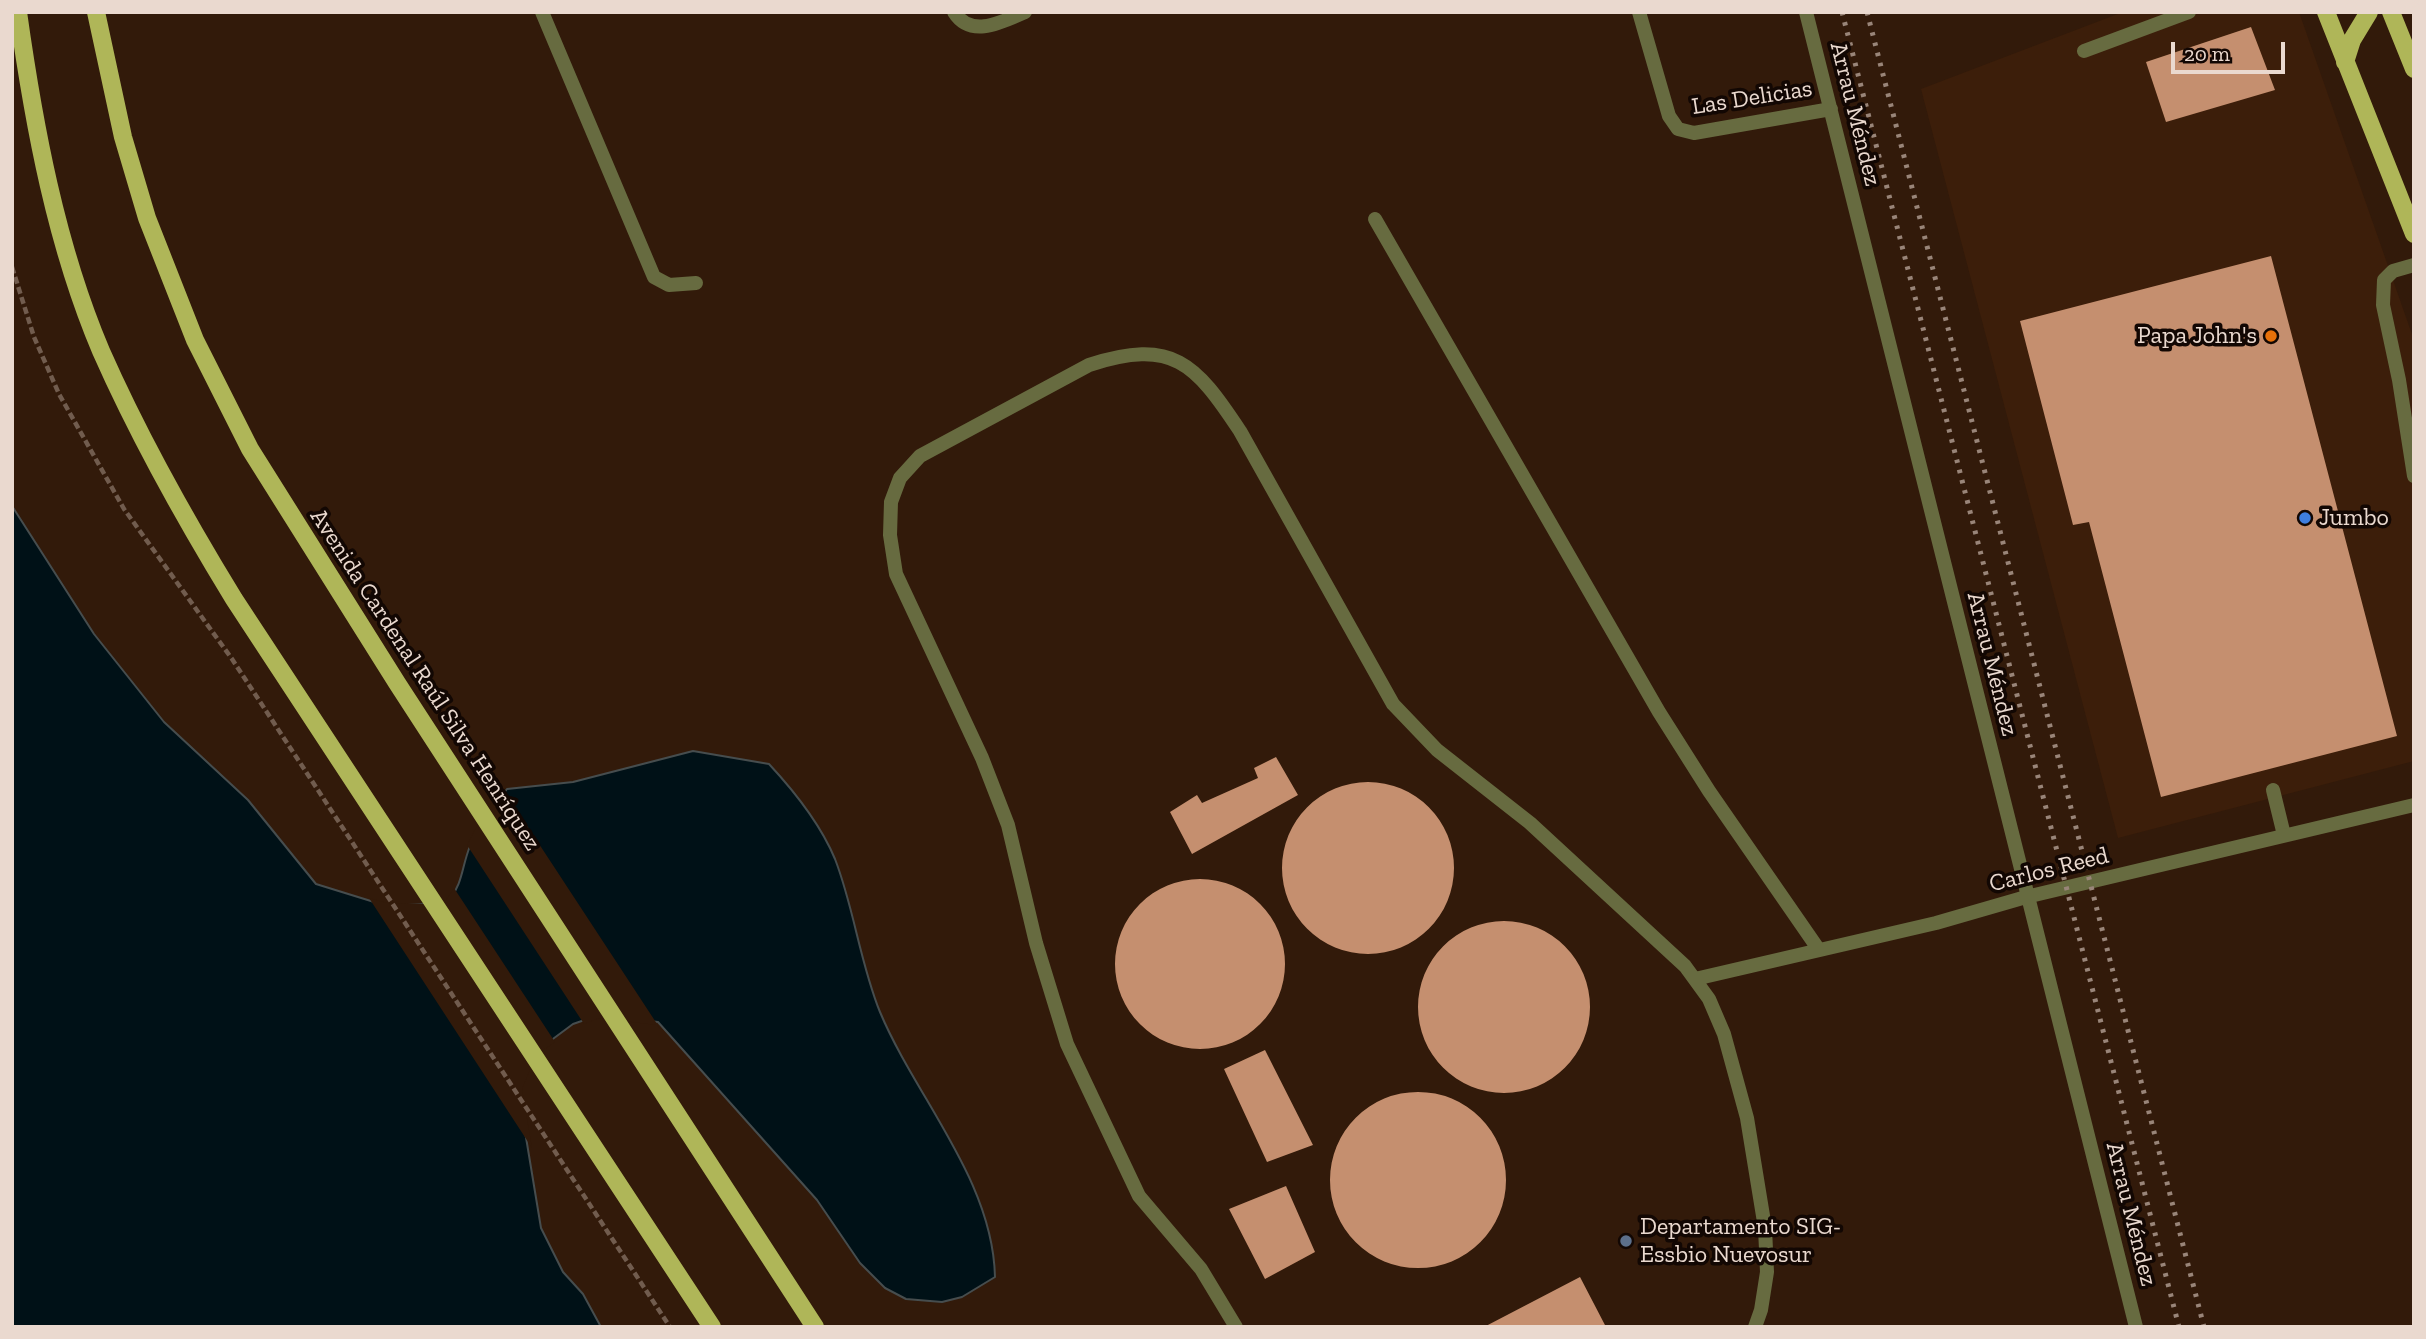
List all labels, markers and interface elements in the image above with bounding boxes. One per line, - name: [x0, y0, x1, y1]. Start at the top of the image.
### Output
- scale bar: [2174, 28, 2288, 72]
- street label: Arrau Méndez: [1823, 39, 1887, 189]
- text: 20 m: [2184, 41, 2230, 66]
- street label: Las Delicias: [1690, 74, 1814, 122]
- place label: Papa John's: [2137, 322, 2257, 350]
- marker: Papa John's: [2263, 328, 2279, 344]
- street label: Avenida Cardenal Raúl Silva Henríquez: [304, 504, 546, 856]
- place label: Jumbo: [2319, 504, 2389, 532]
- marker: Jumbo: [2297, 510, 2313, 526]
- street label: Arrau Méndez: [1960, 589, 2024, 739]
- street label: Carlos Reed: [1986, 841, 2112, 899]
- street label: Arrau Méndez: [2099, 1139, 2163, 1289]
- place label: Departamento SIG- Essbio Nuevosur: [1640, 1213, 1841, 1269]
- marker: Departamento SIG- Essbio Nuevosur: [1618, 1233, 1634, 1249]

